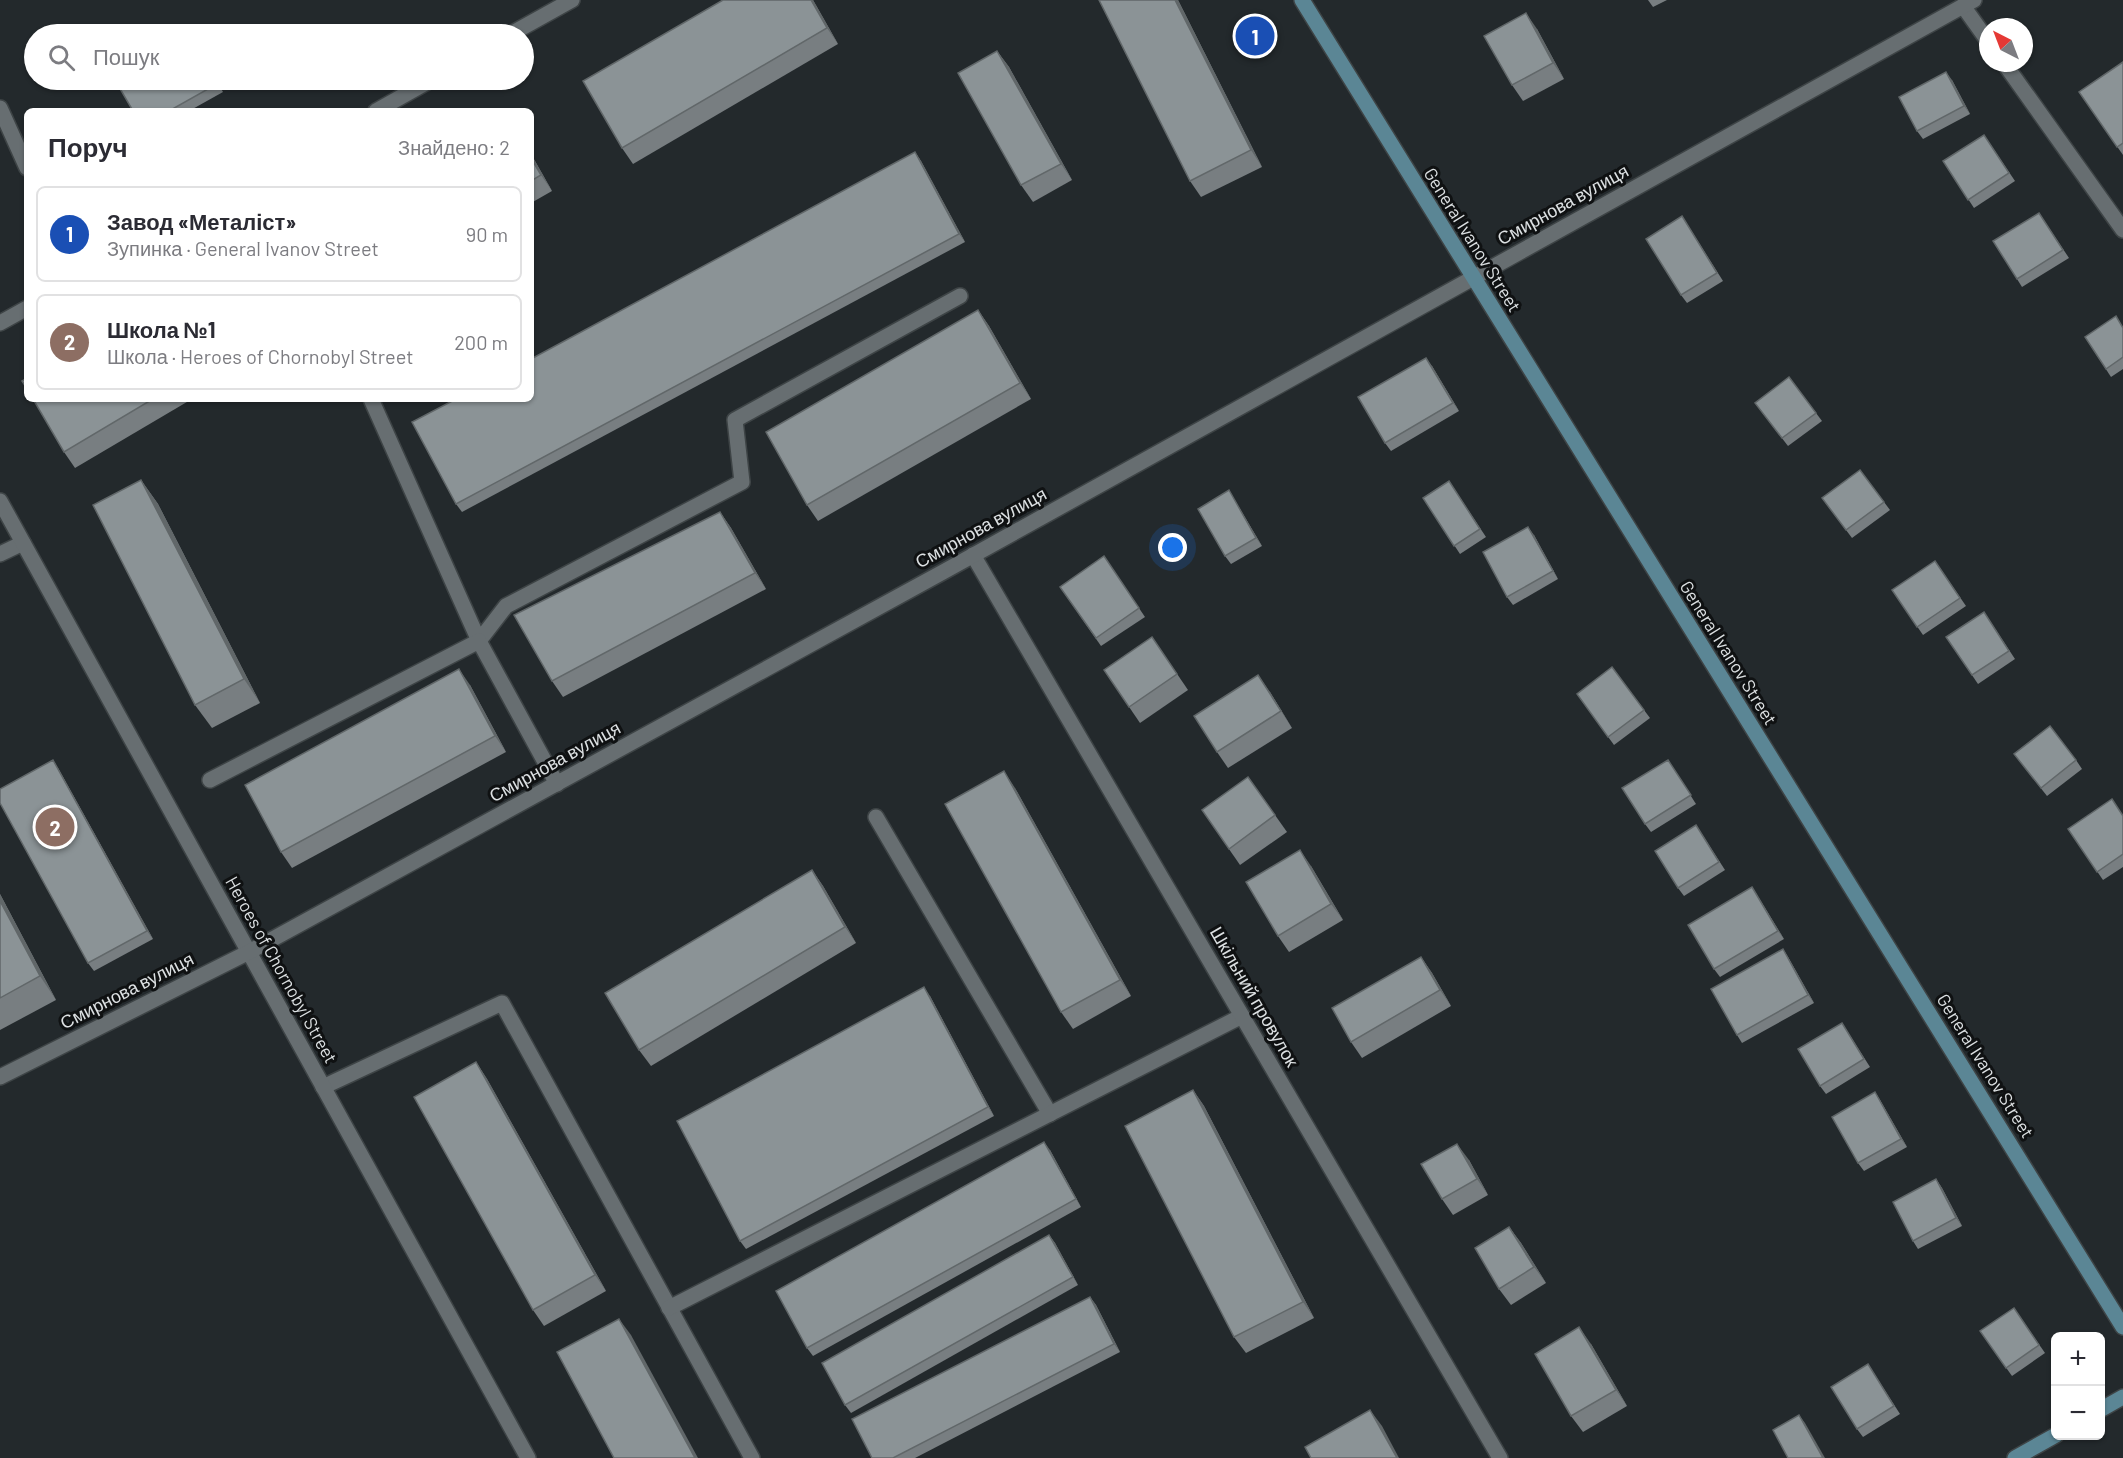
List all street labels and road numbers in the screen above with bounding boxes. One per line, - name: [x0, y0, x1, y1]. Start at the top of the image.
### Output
- street label: Смирнова вулиця: [1493, 159, 1632, 249]
- street label: General Ivanov Street: [1420, 163, 1526, 316]
- street label: Смирнова вулиця: [911, 482, 1050, 572]
- street label: General Ivanov Street: [1676, 576, 1782, 729]
- street label: Смирнова вулиця: [485, 716, 624, 806]
- street label: Heroes of Chornobyl Street: [221, 872, 342, 1067]
- street label: Шкільний провулок: [1206, 923, 1304, 1071]
- street label: Смирнова вулиця: [56, 947, 197, 1033]
- street label: General Ivanov Street: [1933, 989, 2039, 1142]

